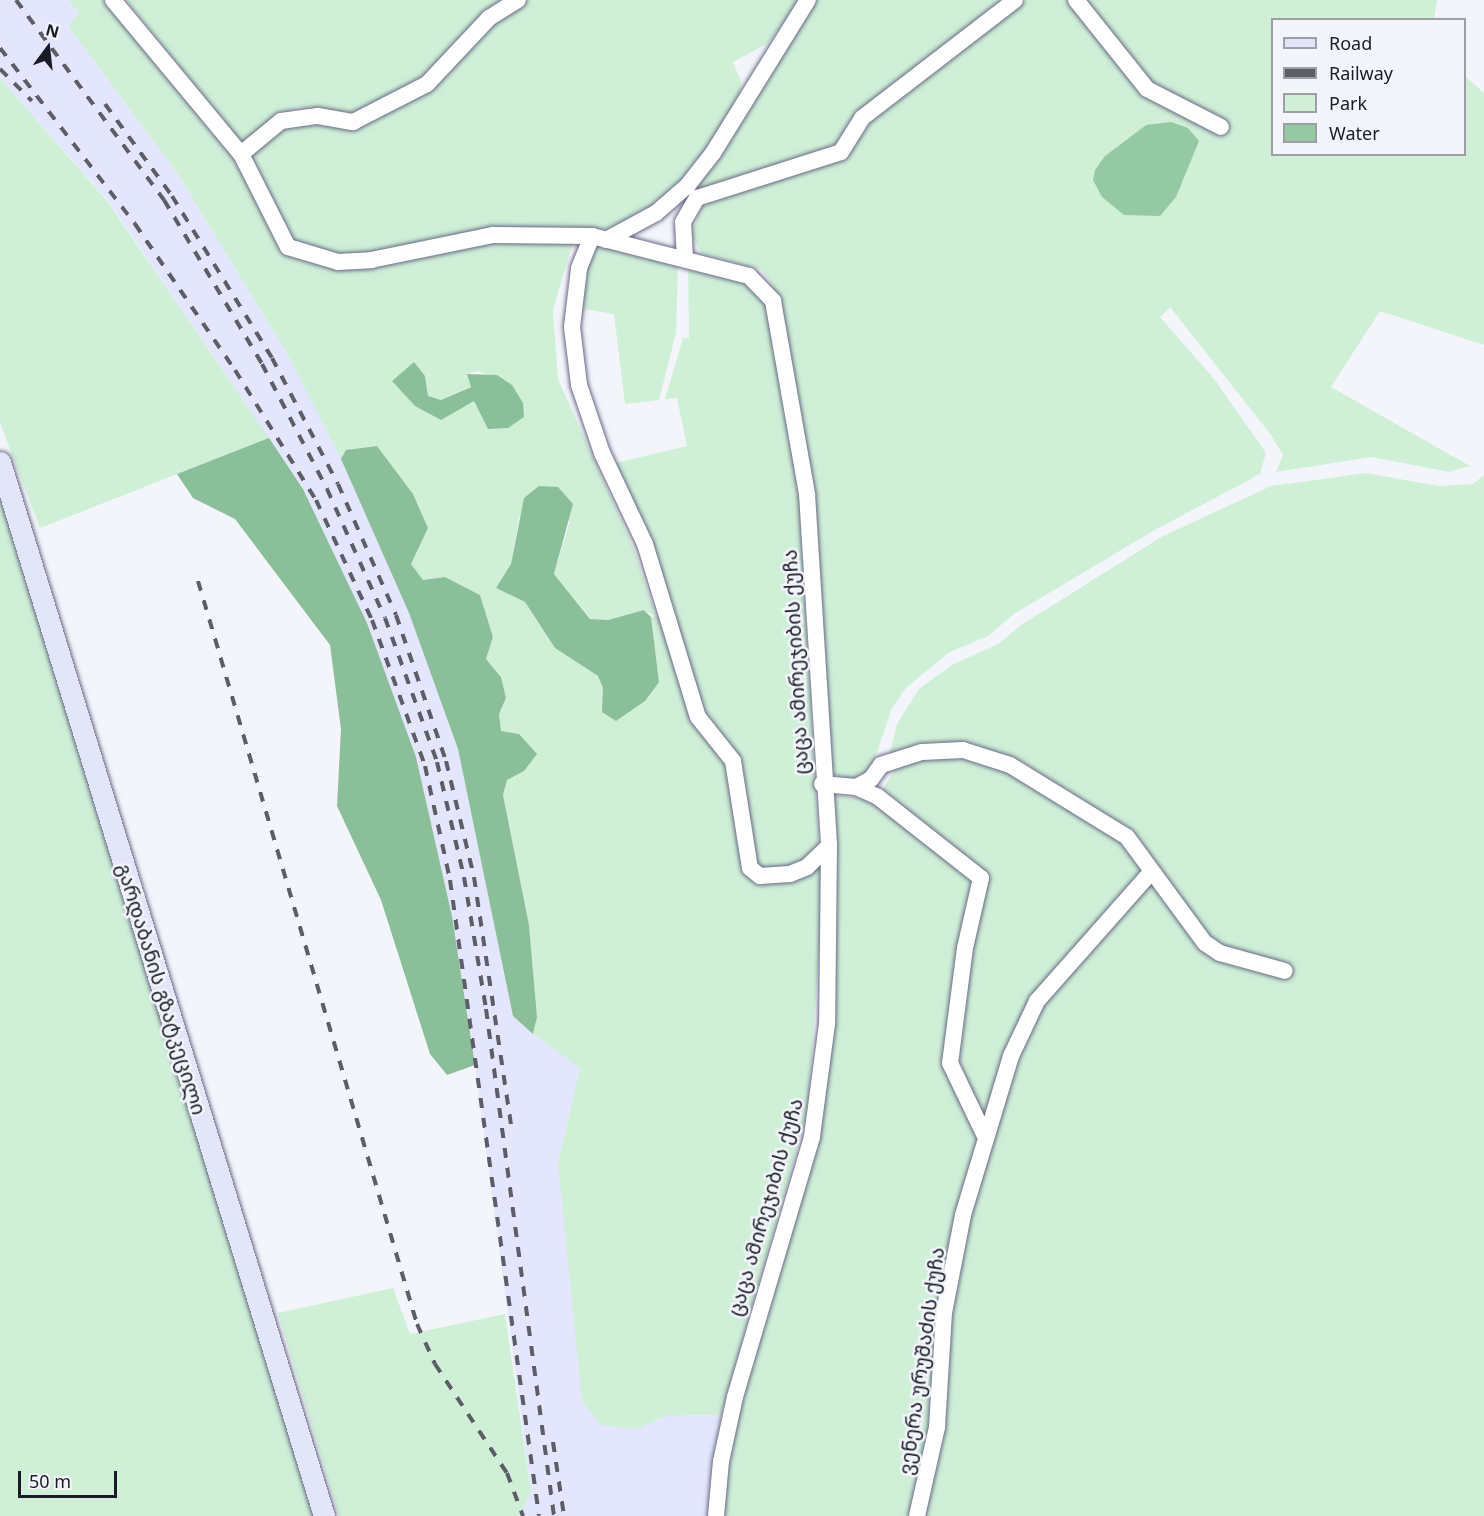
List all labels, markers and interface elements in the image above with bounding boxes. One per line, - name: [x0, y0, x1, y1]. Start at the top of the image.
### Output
- north arrow: [18, 18, 78, 78]
- text: N: [44, 18, 62, 43]
- legend: [1271, 18, 1466, 156]
- text: Road: [1329, 31, 1372, 55]
- text: Railway: [1329, 61, 1393, 85]
- text: Park: [1329, 91, 1367, 115]
- text: Water: [1329, 121, 1380, 145]
- street label: ცაცა ამირეჯიბის ქუჩა: [777, 549, 813, 775]
- street label: გარდაბანის გზატკეცილი: [112, 860, 212, 1118]
- street label: ცაცა ამირეჯიბის ქუჩა: [722, 1095, 808, 1319]
- street label: ვენერა ურუშაძის ქუჩა: [893, 1246, 949, 1476]
- scale bar: [21, 1459, 120, 1497]
- text: 50 m: [29, 1469, 71, 1493]

